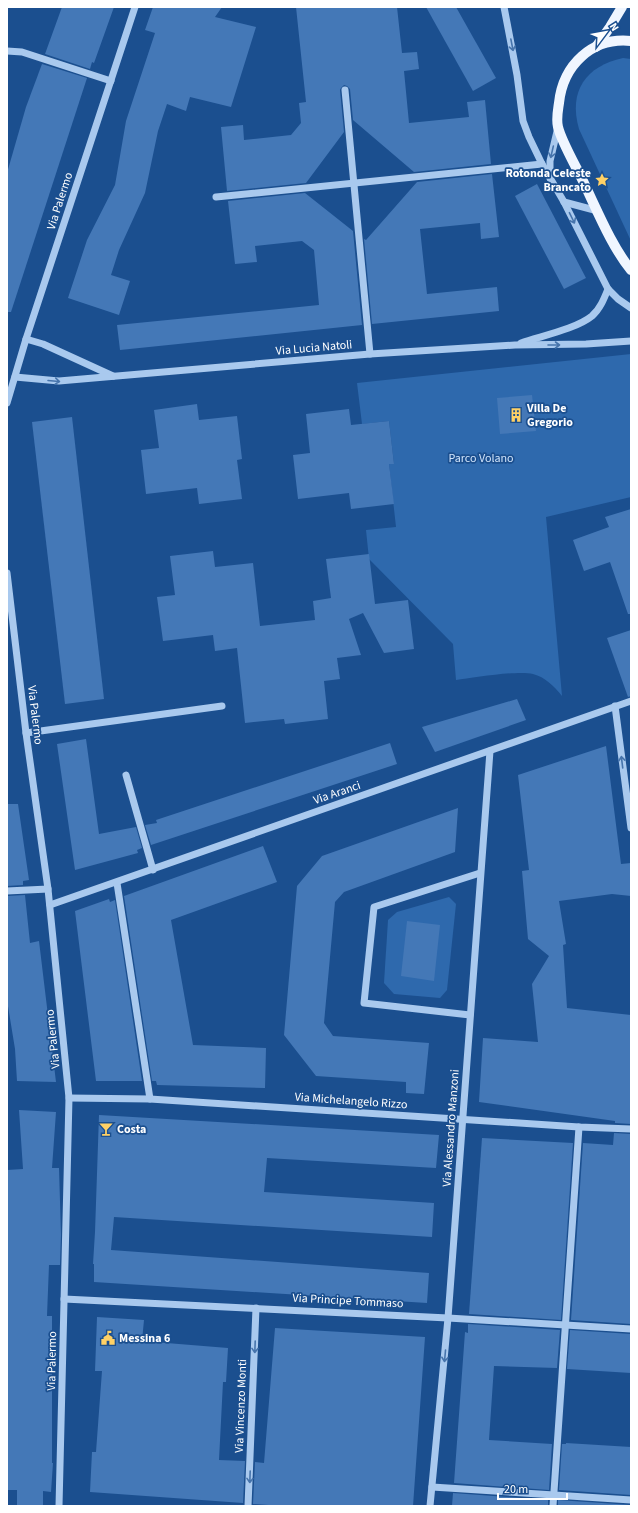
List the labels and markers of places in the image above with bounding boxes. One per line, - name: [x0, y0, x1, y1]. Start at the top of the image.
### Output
- place label: Rotonda Celeste Brancato: [505, 165, 591, 196]
- place icon: Rotonda Celeste Brancato: [594, 172, 610, 188]
- place label: Villa De Gregorio: [526, 400, 573, 431]
- building icon: Villa De Gregorio: [508, 407, 524, 423]
- bar icon: Costa: [98, 1121, 114, 1137]
- place label: Costa: [117, 1121, 146, 1138]
- public building icon: Messina 6: [100, 1330, 116, 1346]
- place label: Messina 6: [119, 1330, 170, 1347]

